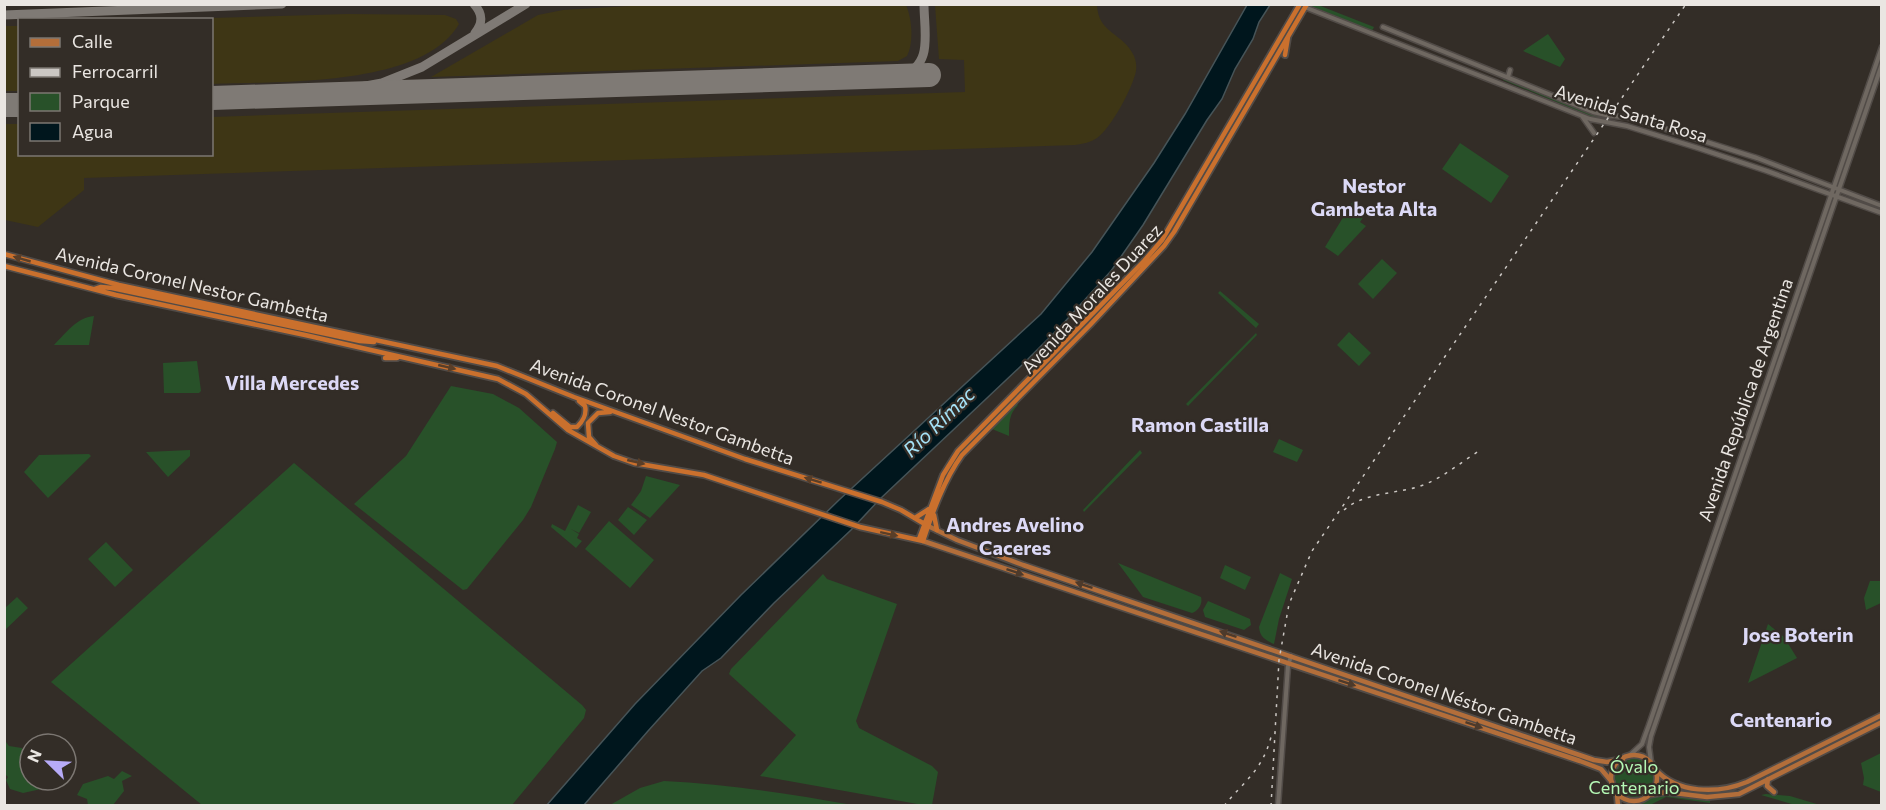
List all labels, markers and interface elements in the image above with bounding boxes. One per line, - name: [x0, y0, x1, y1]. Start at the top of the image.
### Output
- legend: [18, 18, 213, 156]
- text: Calle: [72, 30, 112, 52]
- text: Ferrocarril: [72, 60, 158, 82]
- street label: Avenida Santa Rosa: [1552, 79, 1710, 147]
- text: Parque: [72, 90, 130, 112]
- text: Agua: [72, 120, 113, 142]
- district label: Nestor Gambeta Alta: [1311, 173, 1437, 220]
- street label: Avenida Morales Duarez: [1016, 219, 1166, 378]
- street label: Avenida Coronel Nestor Gambetta: [54, 242, 331, 326]
- one-way arrow: [13, 254, 31, 263]
- street label: Avenida República de Argentina: [1693, 275, 1797, 524]
- street label: Avenida Coronel Nestor Gambetta: [527, 353, 797, 469]
- one-way arrow: [437, 363, 456, 373]
- district label: Villa Mercedes: [225, 370, 359, 394]
- water label: Río Rímac: [897, 381, 979, 461]
- district label: Ramon Castilla: [1131, 412, 1269, 436]
- one-way arrow: [627, 458, 645, 468]
- one-way arrow: [804, 475, 822, 484]
- district label: Andres Avelino Caceres: [946, 512, 1084, 559]
- one-way arrow: [880, 530, 899, 539]
- one-way arrow: [1006, 568, 1024, 578]
- one-way arrow: [1075, 580, 1093, 590]
- district label: Jose Boterin: [1742, 622, 1854, 646]
- one-way arrow: [1219, 629, 1237, 639]
- street label: Avenida Coronel Néstor Gambetta: [1309, 637, 1580, 749]
- one-way arrow: [1338, 678, 1356, 688]
- district label: Centenario: [1730, 707, 1832, 731]
- one-way arrow: [1465, 721, 1483, 730]
- north arrow: [18, 732, 78, 792]
- text: N: [23, 746, 45, 765]
- park label: Óvalo Centenario: [1588, 755, 1680, 798]

